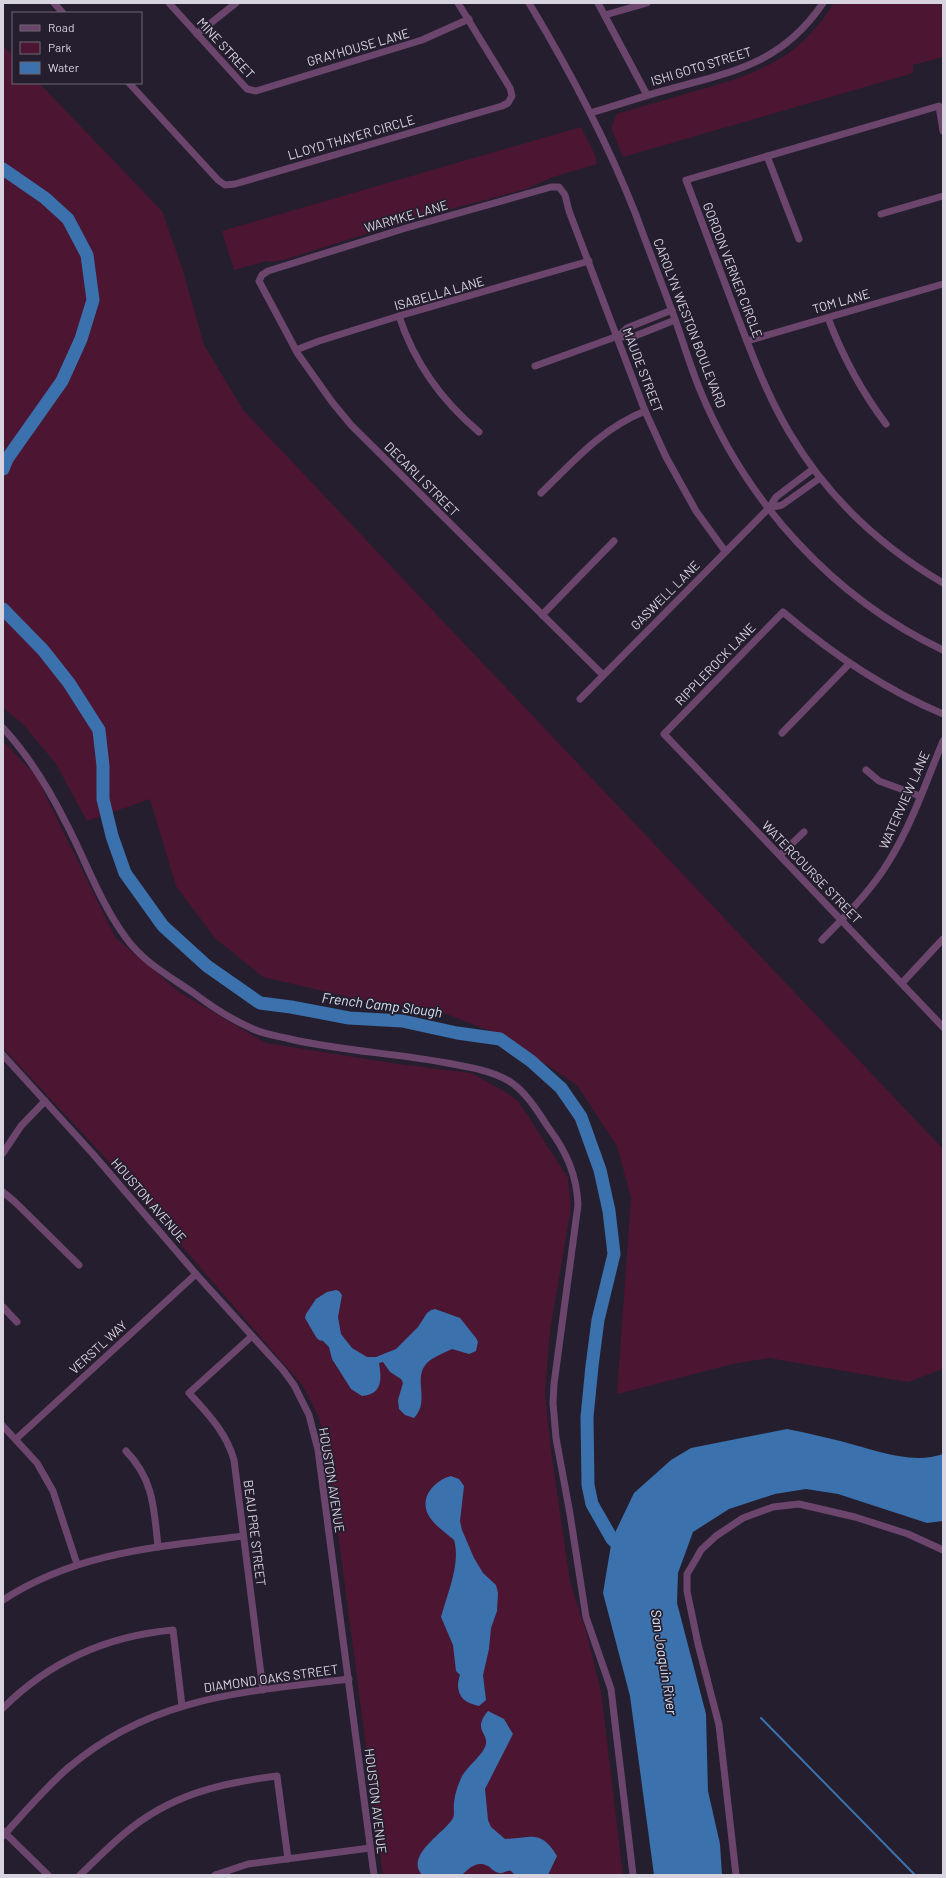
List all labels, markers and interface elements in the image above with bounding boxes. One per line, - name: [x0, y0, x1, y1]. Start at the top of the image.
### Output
- legend: [12, 12, 142, 84]
- street label: MINE STREET: [194, 14, 258, 82]
- text: Road: [48, 20, 75, 34]
- street label: GRAYHOUSE LANE: [305, 25, 411, 69]
- text: Park: [48, 40, 72, 54]
- street label: ISHI GOTO STREET: [649, 43, 753, 89]
- text: Water: [48, 60, 80, 74]
- street label: LLOYD THAYER CIRCLE: [286, 111, 416, 163]
- street label: WARMKE LANE: [362, 196, 450, 236]
- street label: GORDON VERNER CIRCLE: [700, 200, 766, 340]
- street label: CAROLYN WESTON BOULEVARD: [650, 236, 730, 410]
- street label: ISABELLA LANE: [392, 272, 486, 314]
- street label: TOM LANE: [810, 285, 872, 317]
- street label: MAUDE STREET: [619, 325, 667, 415]
- street label: DECARLI STREET: [381, 438, 463, 520]
- street label: GASWELL LANE: [627, 557, 703, 633]
- street label: RIPPLEROCK LANE: [671, 619, 759, 709]
- street label: WATERVIEW LANE: [875, 748, 933, 852]
- street label: WATERCOURSE STREET: [759, 817, 865, 927]
- water label: French Camp Slough: [321, 989, 443, 1020]
- street label: HOUSTON AVENUE: [108, 1155, 190, 1245]
- street label: VERSTL WAY: [66, 1317, 130, 1377]
- street label: HOUSTON AVENUE: [316, 1426, 348, 1534]
- street label: BEAU PRE STREET: [241, 1479, 269, 1587]
- water label: San Joaquin River: [648, 1608, 681, 1717]
- street label: DIAMOND OAKS STREET: [203, 1661, 339, 1695]
- street label: HOUSTON AVENUE: [362, 1747, 390, 1855]

